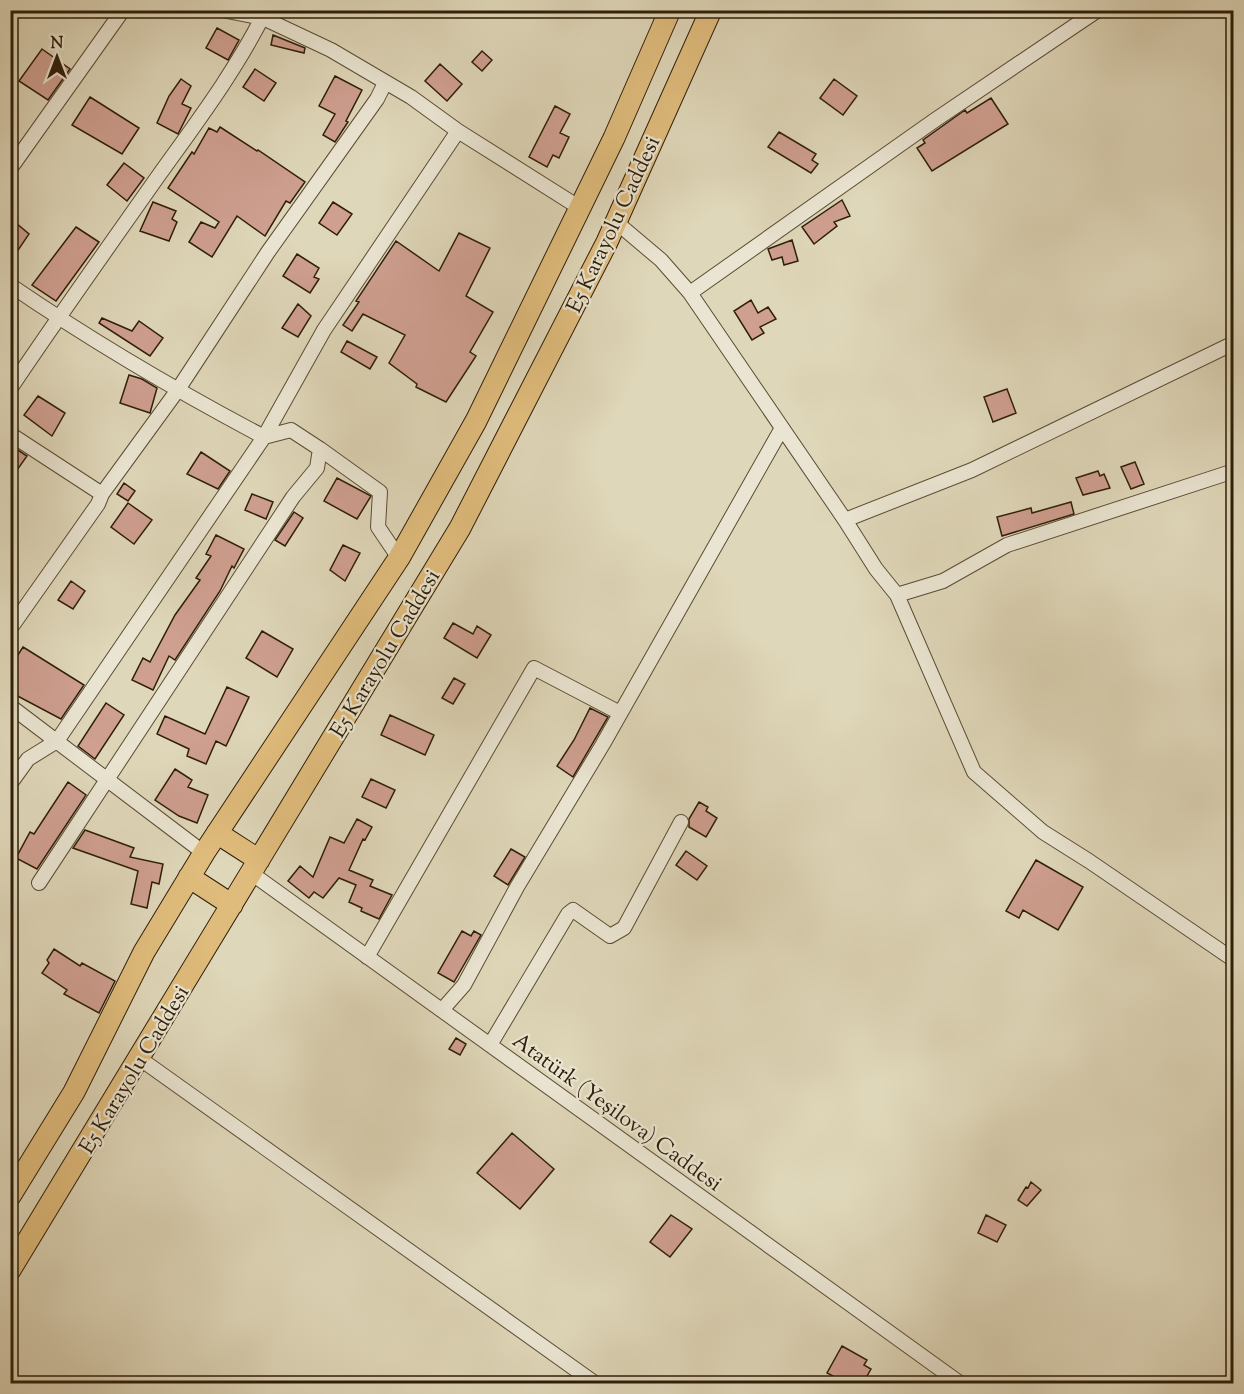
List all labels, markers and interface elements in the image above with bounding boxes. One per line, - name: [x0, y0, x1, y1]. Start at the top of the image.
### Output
- north arrow: [27, 27, 87, 87]
- text: N: [51, 33, 64, 56]
- street label: E5 Karayolu Caddesi: [560, 132, 670, 319]
- street label: E5 Karayolu Caddesi: [323, 564, 450, 745]
- street label: E5 Karayolu Caddesi: [72, 980, 199, 1161]
- street label: Atatürk (Yeşilova) Caddesi: [505, 1026, 728, 1201]

